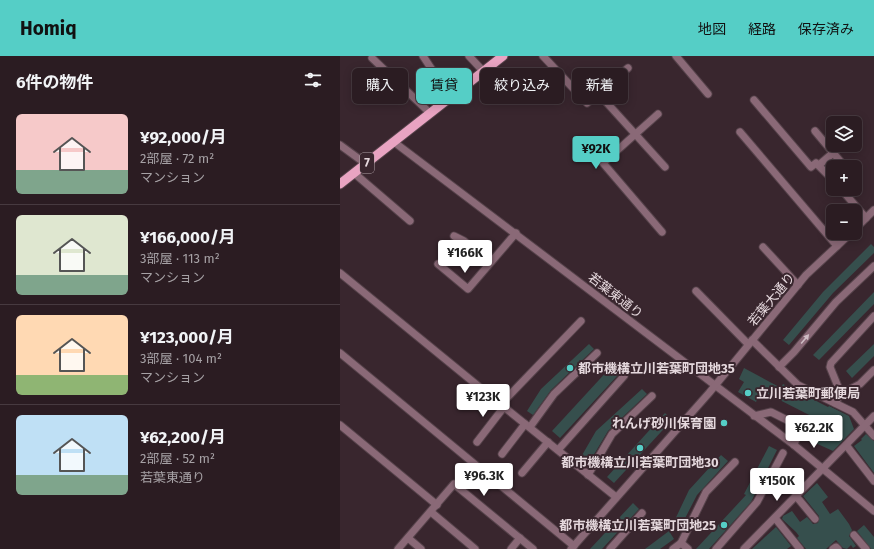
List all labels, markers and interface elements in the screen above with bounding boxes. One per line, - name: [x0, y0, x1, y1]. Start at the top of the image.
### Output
- text: Homiq: [20, 17, 77, 40]
- text: 地図: [698, 21, 726, 38]
- text: 経路: [748, 21, 776, 38]
- text: 保存済み: [798, 21, 854, 38]
- chip: 購入: [352, 68, 408, 104]
- chip: 賃貸: [416, 68, 472, 104]
- chip: 絞り込み: [480, 68, 564, 104]
- chip: 新着: [572, 68, 628, 104]
- icon: filters: [302, 69, 324, 91]
- text: 6件の物件: [16, 72, 94, 93]
- map controls: [826, 116, 862, 240]
- button: layers: [826, 116, 862, 152]
- text: ¥92,000/月: [140, 127, 227, 148]
- icon: home: [48, 130, 96, 178]
- pin: ¥92K: [572, 136, 620, 170]
- text: ¥92K: [581, 141, 611, 156]
- text: 2部屋 · 72 m²: [140, 151, 214, 166]
- road number: 7: [360, 153, 374, 173]
- button: +: [826, 160, 862, 196]
- text: マンション: [140, 170, 205, 185]
- button: −: [826, 204, 862, 240]
- text: ¥166,000/月: [140, 227, 236, 248]
- icon: home: [48, 231, 96, 279]
- pin: ¥166K: [437, 240, 493, 274]
- text: ¥166K: [447, 245, 483, 260]
- text: 3部屋 · 113 m²: [140, 251, 220, 266]
- street label: 若葉東通り: [585, 269, 646, 321]
- text: マンション: [140, 270, 205, 285]
- street label: 若葉大通り: [745, 270, 798, 329]
- text: ¥123,000/月: [140, 327, 234, 348]
- icon: home: [48, 331, 96, 379]
- one-way arrow: [801, 333, 810, 344]
- text: 3部屋 · 104 m²: [140, 351, 222, 366]
- place label: 都市機構立川若葉町団地35: [578, 361, 735, 376]
- marker: 都市機構立川若葉町団地35: [565, 363, 575, 373]
- text: マンション: [140, 370, 205, 385]
- pin: ¥123K: [455, 384, 511, 418]
- place label: 立川若葉町郵便局: [756, 386, 860, 401]
- marker: 立川若葉町郵便局: [743, 388, 753, 398]
- text: ¥123K: [466, 389, 500, 404]
- pin: ¥62.2K: [781, 415, 847, 449]
- place label: れんげ砂川保育園: [612, 416, 716, 431]
- marker: れんげ砂川保育園: [719, 418, 729, 428]
- text: ¥62.2K: [795, 420, 833, 435]
- text: ¥62,200/月: [140, 427, 226, 448]
- icon: home: [48, 431, 96, 479]
- marker: 都市機構立川若葉町団地30: [635, 443, 645, 453]
- text: 2部屋 · 52 m²: [140, 451, 215, 466]
- place label: 都市機構立川若葉町団地30: [561, 455, 719, 470]
- pin: ¥96.3K: [451, 463, 517, 497]
- text: ¥96.3K: [464, 468, 504, 483]
- pin: ¥150K: [749, 468, 805, 502]
- text: 若葉東通り: [140, 470, 205, 485]
- text: ¥150K: [759, 473, 795, 488]
- place label: 都市機構立川若葉町団地25: [559, 518, 716, 533]
- marker: 都市機構立川若葉町団地25: [719, 520, 729, 530]

